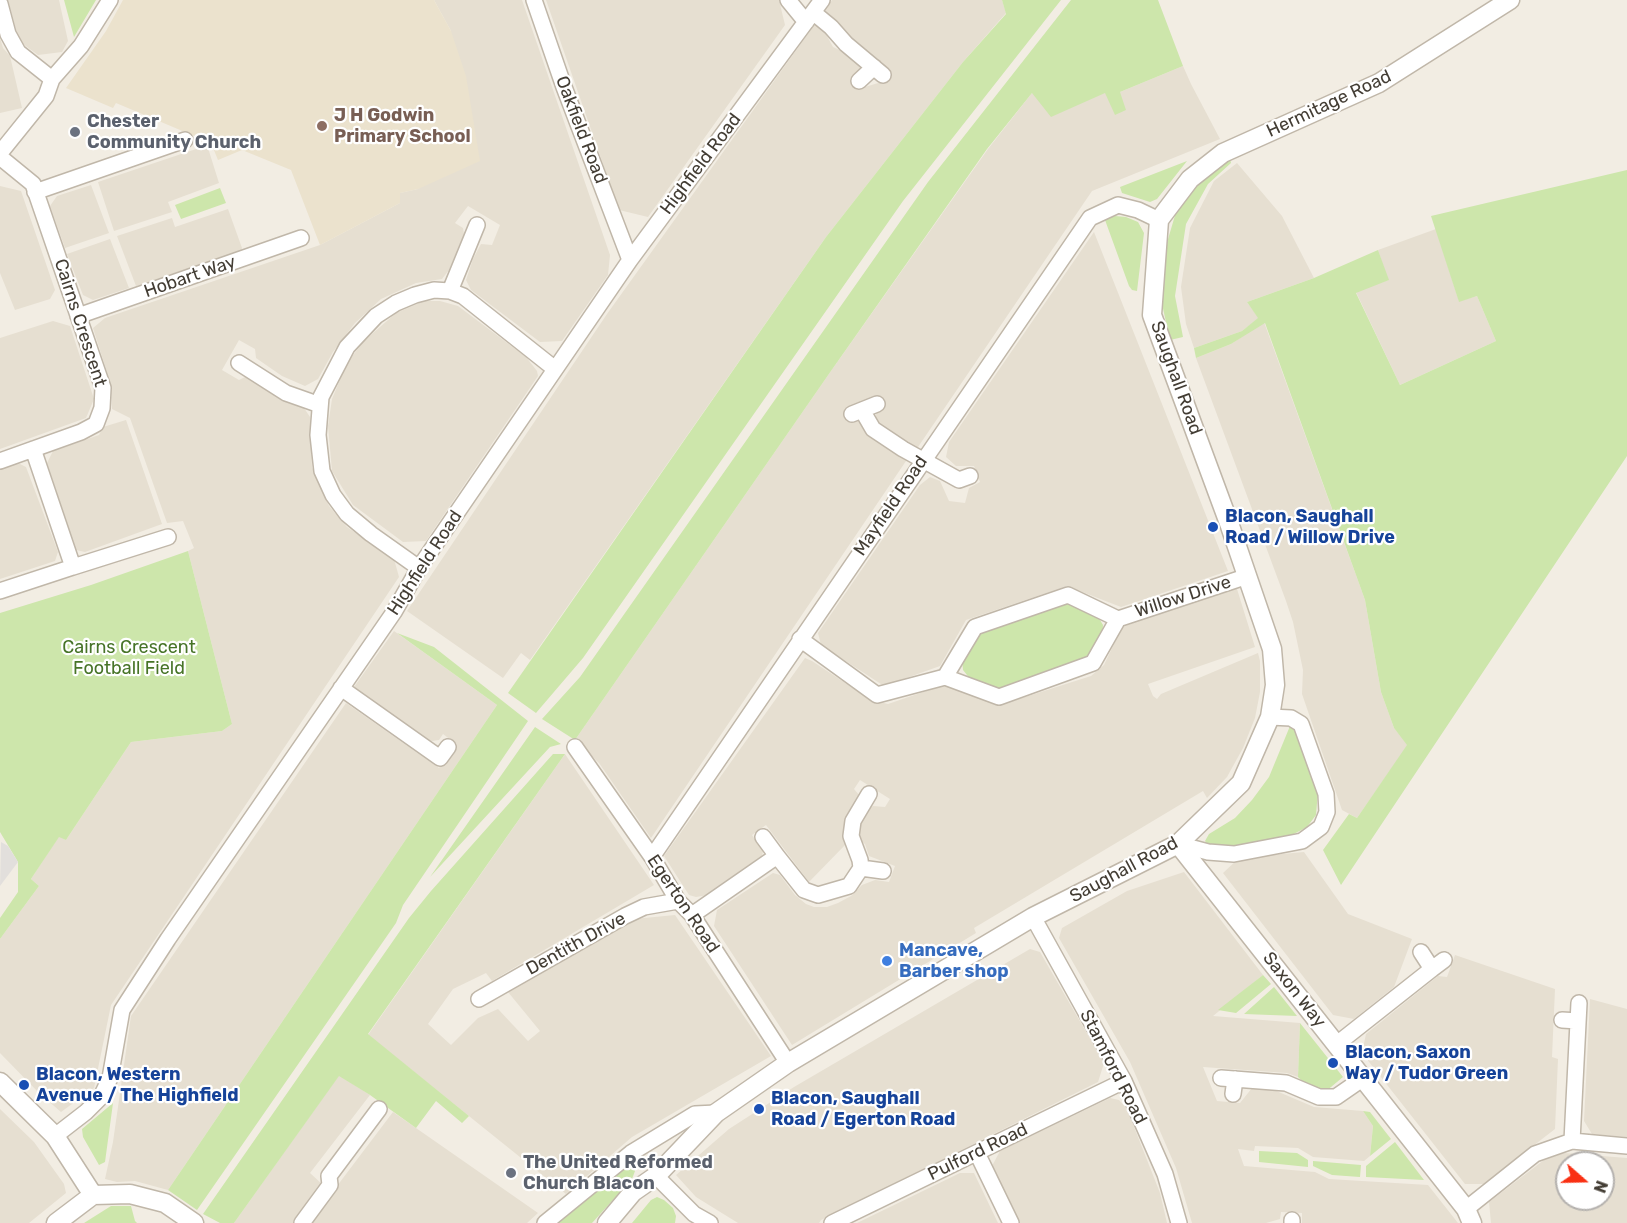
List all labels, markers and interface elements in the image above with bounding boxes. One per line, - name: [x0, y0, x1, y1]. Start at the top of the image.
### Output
- street label: Hermitage Road: [1263, 66, 1395, 142]
- street label: Oakfield Road: [551, 73, 611, 187]
- place label: J H Godwin Primary School: [334, 105, 471, 148]
- street label: Highfield Road: [656, 109, 746, 219]
- place label: Chester Community Church: [87, 111, 261, 154]
- marker: J H Godwin Primary School: [315, 119, 329, 133]
- marker: Chester Community Church: [68, 125, 82, 139]
- street label: Hobart Way: [141, 251, 239, 303]
- street label: Cairns Crescent: [49, 256, 111, 390]
- street label: Saughall Road: [1145, 318, 1207, 438]
- street label: Mayfield Road: [850, 452, 932, 560]
- street label: Highfield Road: [383, 506, 467, 620]
- place label: Blacon, Saughall Road / Willow Drive: [1225, 506, 1395, 548]
- marker: Blacon, Saughall Road / Willow Drive: [1206, 520, 1220, 534]
- street label: Willow Drive: [1132, 571, 1234, 623]
- park label: Cairns Crescent Football Field: [62, 637, 196, 680]
- street label: Saughall Road: [1066, 832, 1182, 908]
- street label: Egerton Road: [642, 851, 724, 957]
- street label: Dentith Drive: [522, 908, 630, 980]
- place label: Mancave, Barber shop: [899, 940, 1009, 982]
- street label: Saxon Way: [1258, 948, 1330, 1032]
- marker: Mancave, Barber shop: [880, 954, 894, 968]
- street label: Stamford Road: [1075, 1006, 1151, 1128]
- place label: Blacon, Saxon Way / Tudor Green: [1345, 1042, 1508, 1084]
- marker: Blacon, Saxon Way / Tudor Green: [1326, 1056, 1340, 1070]
- place label: Blacon, Western Avenue / The Highfield: [36, 1064, 239, 1106]
- marker: Blacon, Western Avenue / The Highfield: [17, 1078, 31, 1092]
- place label: Blacon, Saughall Road / Egerton Road: [771, 1088, 955, 1130]
- marker: Blacon, Saughall Road / Egerton Road: [752, 1102, 766, 1116]
- street label: Pulford Road: [925, 1119, 1031, 1185]
- north arrow: [1555, 1151, 1615, 1211]
- place label: The United Reformed Church Blacon: [523, 1152, 713, 1194]
- marker: The United Reformed Church Blacon: [504, 1166, 518, 1180]
- text: N: [1590, 1178, 1611, 1195]

